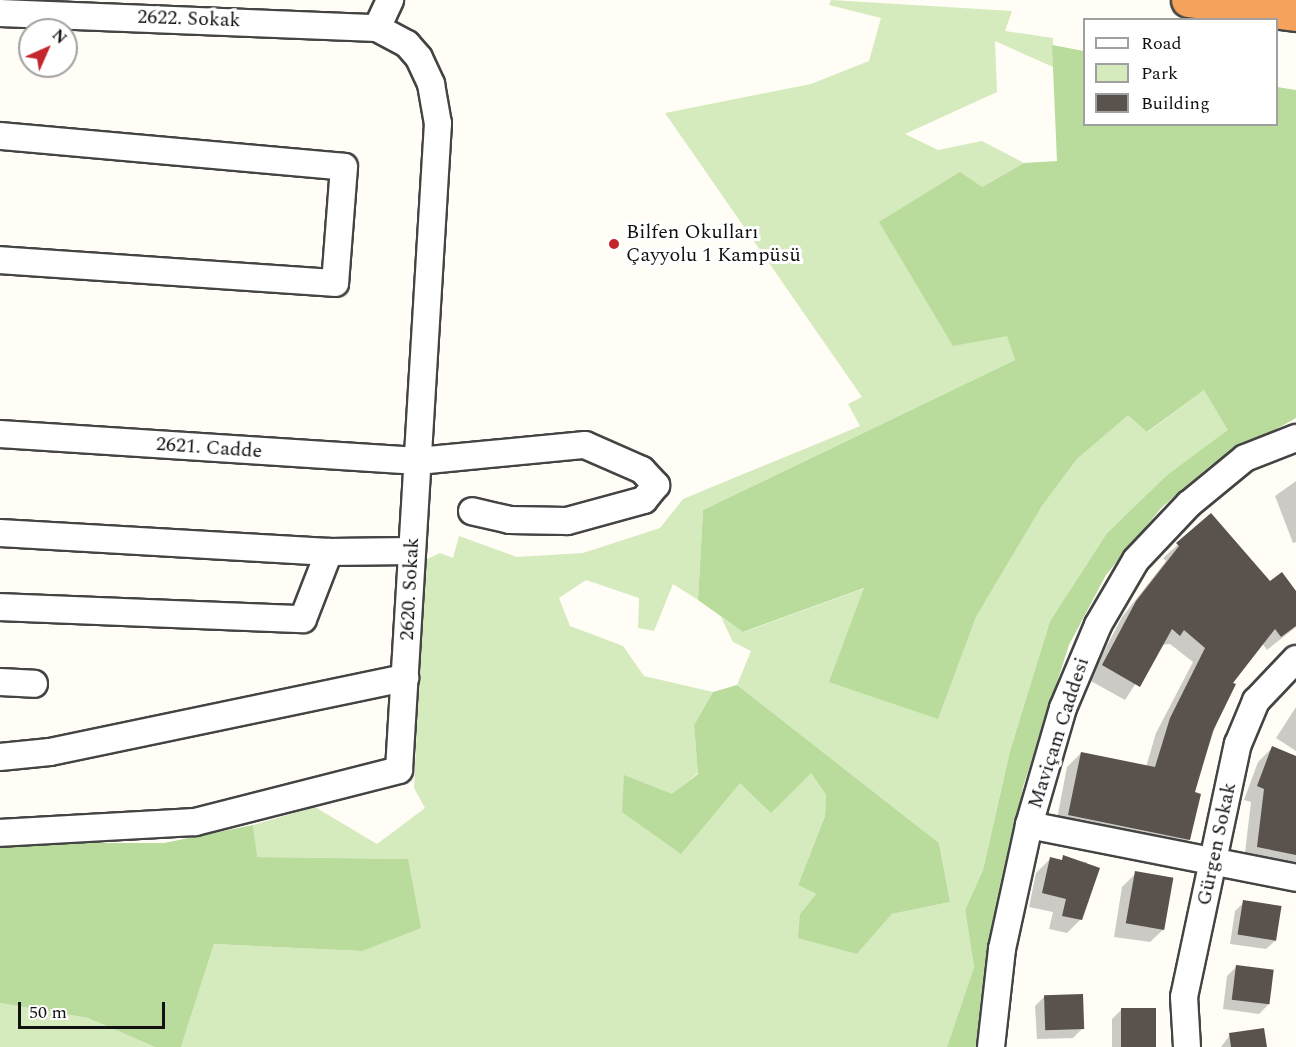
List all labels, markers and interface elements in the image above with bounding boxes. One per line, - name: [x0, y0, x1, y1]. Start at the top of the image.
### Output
- street label: 2622. Sokak: [137, 5, 241, 33]
- north arrow: [18, 18, 78, 78]
- legend: [1083, 18, 1278, 126]
- text: N: [46, 24, 72, 50]
- text: Road: [1141, 30, 1182, 57]
- text: Park: [1141, 60, 1178, 87]
- text: Building: [1141, 90, 1210, 117]
- place label: Bilfen Okulları Çayyolu 1 Kampüsü: [626, 220, 801, 267]
- marker: Bilfen Okulları Çayyolu 1 Kampüsü: [607, 237, 621, 251]
- street label: 2621. Cadde: [155, 432, 263, 464]
- street label: 2620. Sokak: [395, 537, 425, 641]
- street label: Maviçam Caddesi: [1023, 654, 1095, 812]
- street label: Gürgen Sokak: [1192, 780, 1242, 908]
- scale bar: [21, 990, 168, 1028]
- text: 50 m: [29, 999, 67, 1026]

